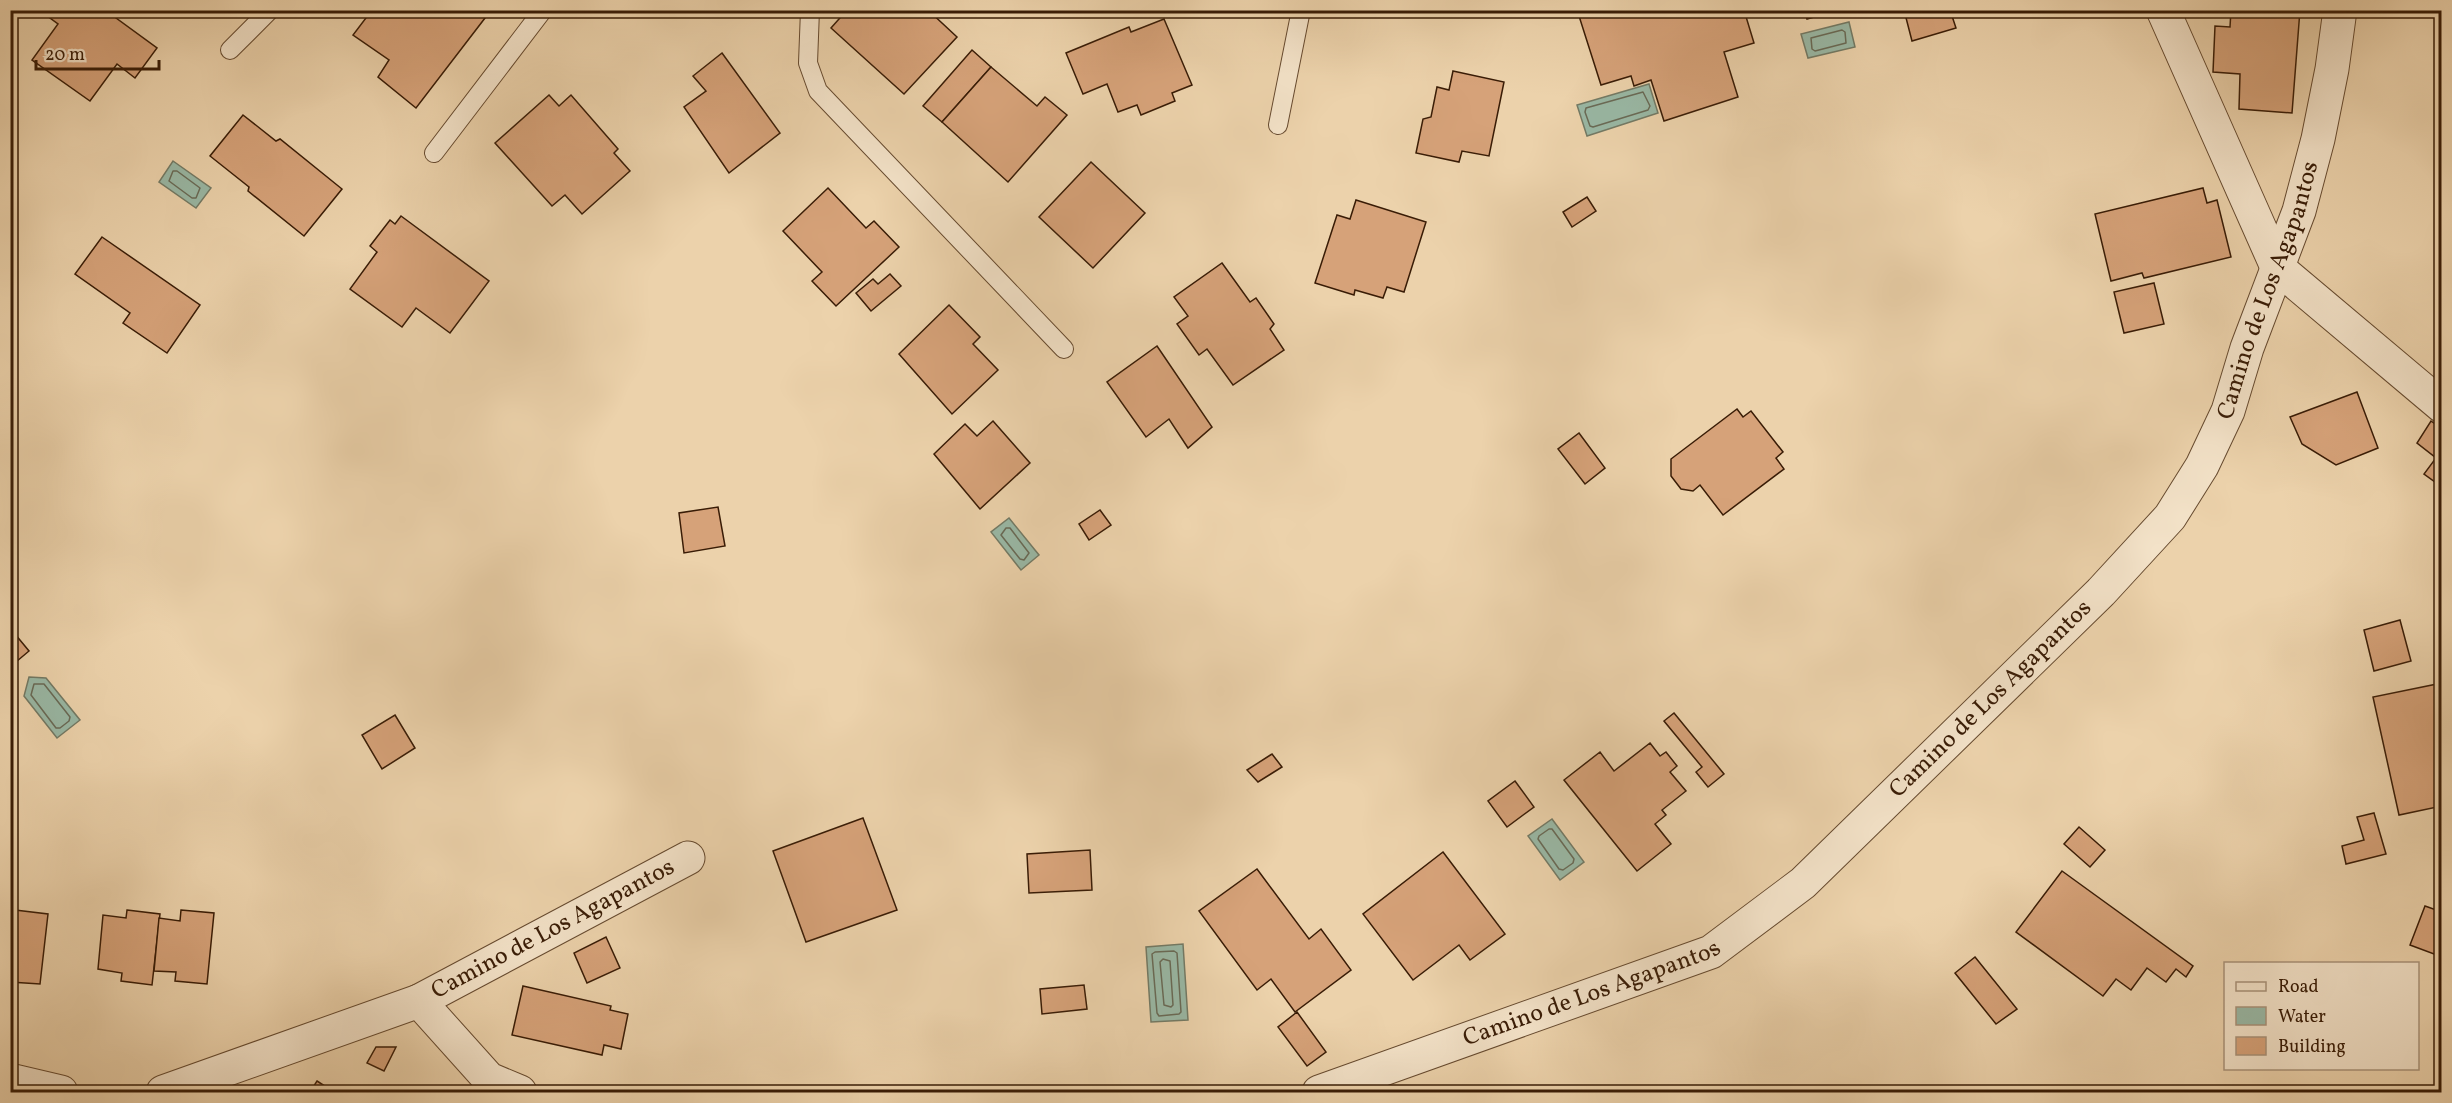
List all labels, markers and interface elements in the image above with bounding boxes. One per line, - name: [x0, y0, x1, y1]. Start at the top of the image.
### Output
- scale bar: [36, 33, 159, 71]
- text: 20 m: [45, 43, 85, 68]
- street label: Camino de Los Agapantos: [2209, 158, 2328, 426]
- street label: Camino de Los Agapantos: [1882, 592, 2100, 806]
- street label: Camino de Los Agapantos: [425, 851, 681, 1008]
- street label: Camino de Los Agapantos: [1459, 933, 1729, 1056]
- legend: [2224, 962, 2419, 1070]
- text: Road: [2278, 975, 2319, 1000]
- text: Water: [2278, 1005, 2326, 1030]
- text: Building: [2278, 1035, 2346, 1060]

